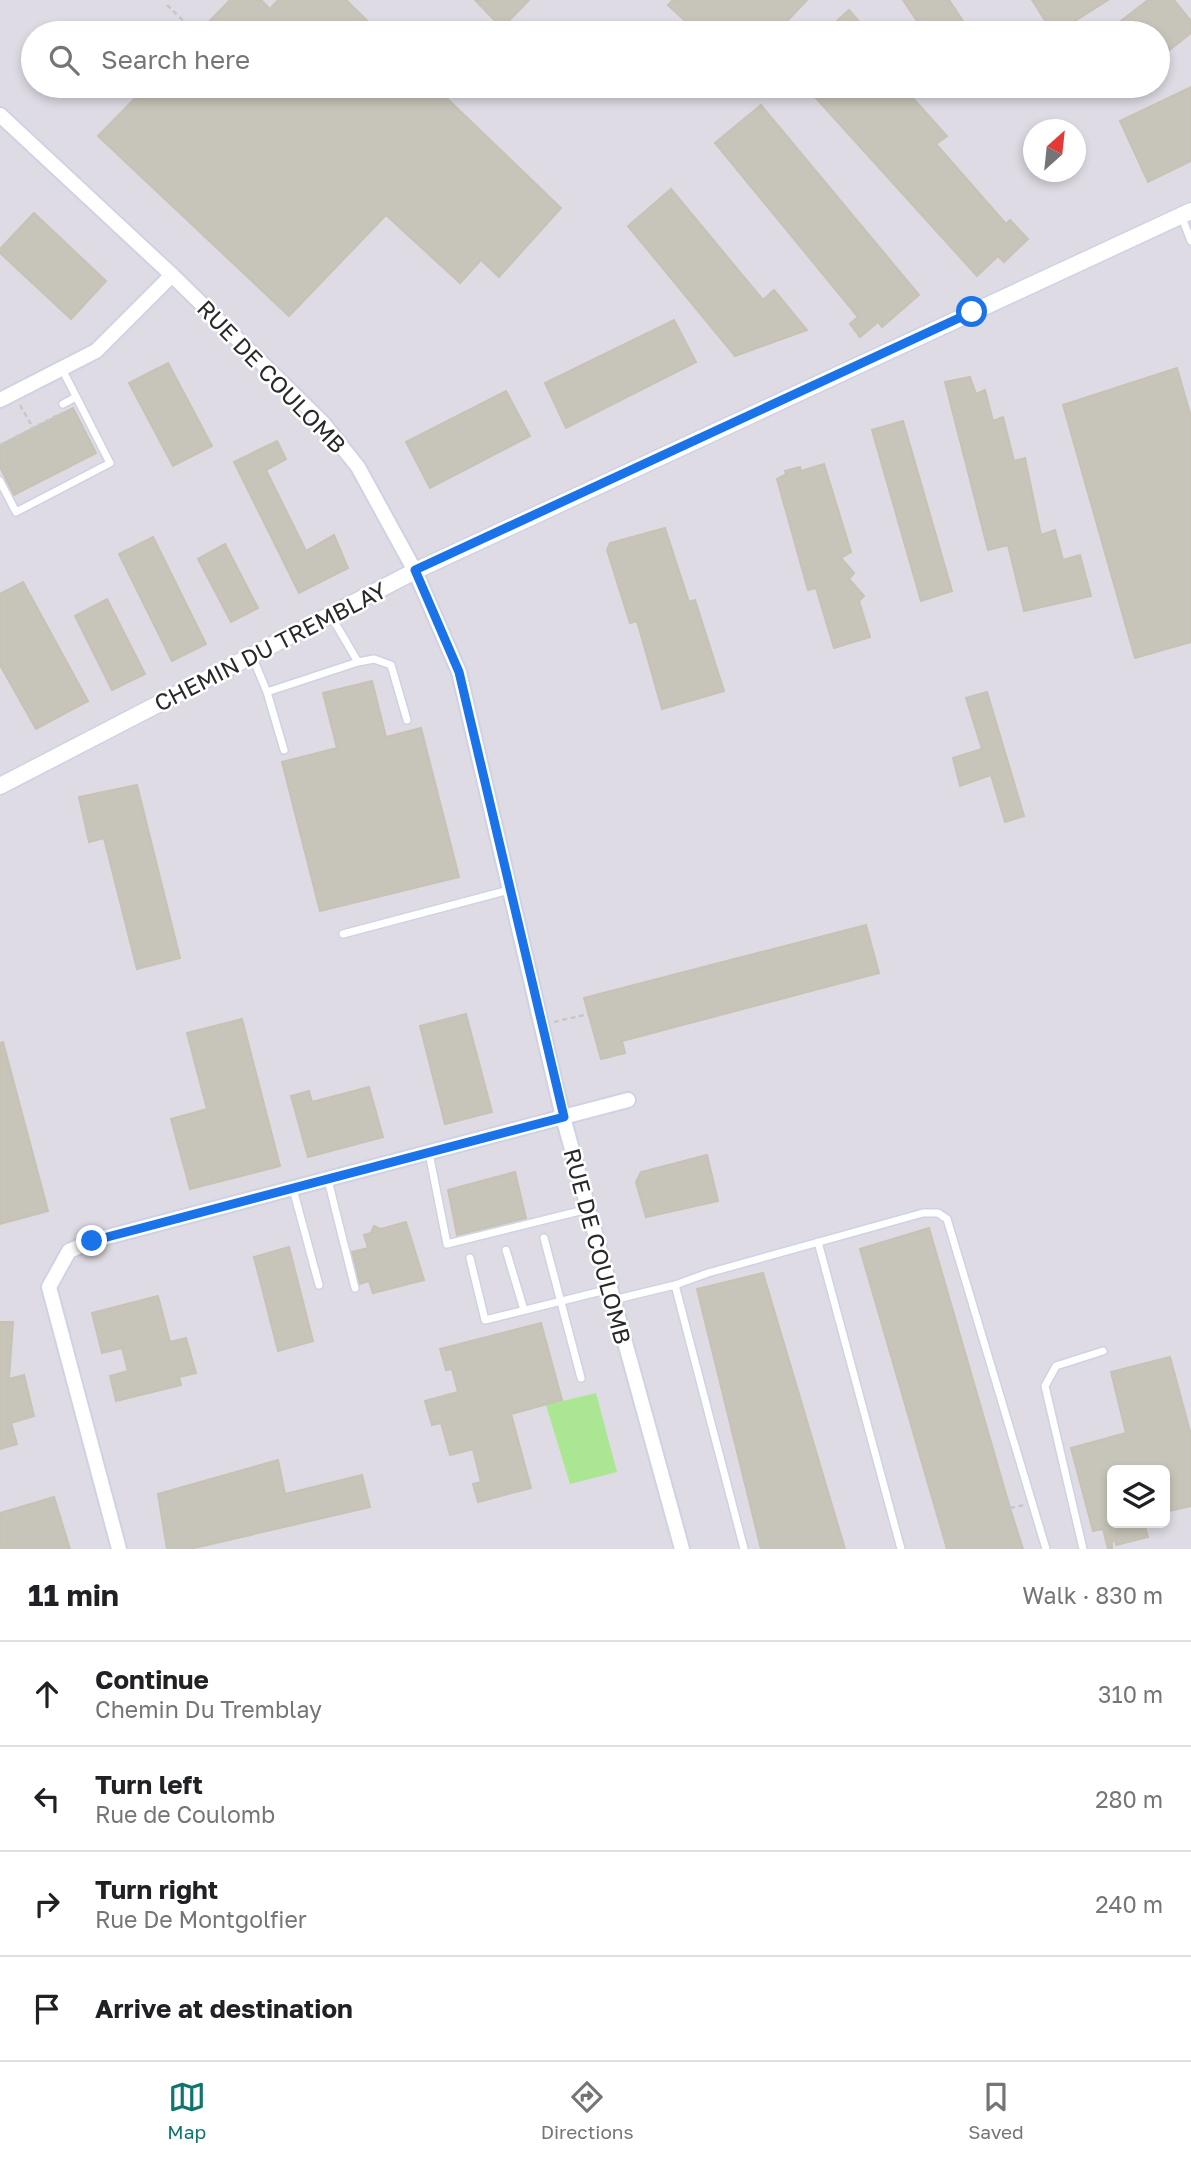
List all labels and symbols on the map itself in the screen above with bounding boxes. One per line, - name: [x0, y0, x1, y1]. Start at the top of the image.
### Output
- north arrow: [1023, 119, 1086, 182]
- street label: RUE DE COULOMB: [192, 294, 352, 458]
- route start: [956, 296, 987, 327]
- street label: CHEMIN DU TREMBLAY: [149, 575, 391, 717]
- street label: RUE DE COULOMB: [558, 1145, 638, 1347]
- route end: [76, 1225, 107, 1256]

